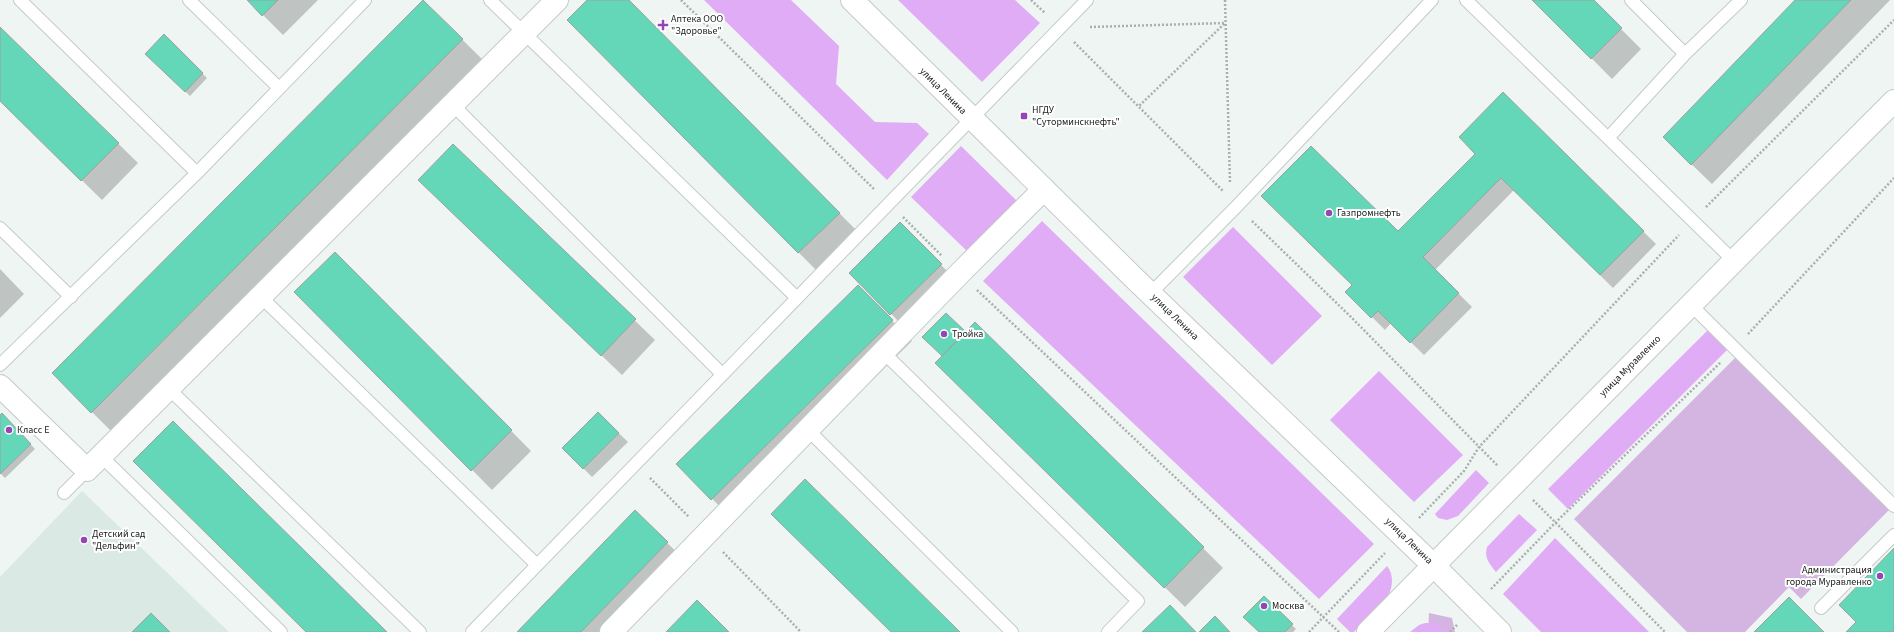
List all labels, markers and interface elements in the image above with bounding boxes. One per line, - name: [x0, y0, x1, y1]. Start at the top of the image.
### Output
- place label: Аптека ООО "Здоровье": [671, 12, 724, 38]
- marker: Аптека ООО "Здоровье": [658, 20, 668, 30]
- street label: улица Ленина: [916, 64, 970, 118]
- place label: НГДУ "Суторминскнефть": [1032, 103, 1120, 129]
- marker: НГДУ "Суторминскнефть": [1019, 111, 1029, 121]
- place label: Газпромнефть: [1337, 206, 1401, 220]
- marker: Газпромнефть: [1324, 208, 1334, 218]
- street label: улица Ленина: [1148, 291, 1202, 343]
- place label: Тройка: [952, 327, 983, 341]
- marker: Тройка: [939, 329, 949, 339]
- street label: улица Муравленко: [1596, 332, 1664, 400]
- place label: Класс Е: [17, 423, 50, 437]
- marker: Класс Е: [4, 425, 14, 435]
- street label: улица Ленина: [1382, 515, 1436, 567]
- place label: Детский сад "Дельфин": [92, 527, 146, 553]
- marker: Детский сад "Дельфин": [79, 535, 89, 545]
- place label: Администрация города Муравленко: [1786, 563, 1872, 589]
- marker: Администрация города Муравленко: [1875, 571, 1885, 581]
- place label: Москва: [1272, 599, 1304, 613]
- marker: Москва: [1259, 601, 1269, 611]

